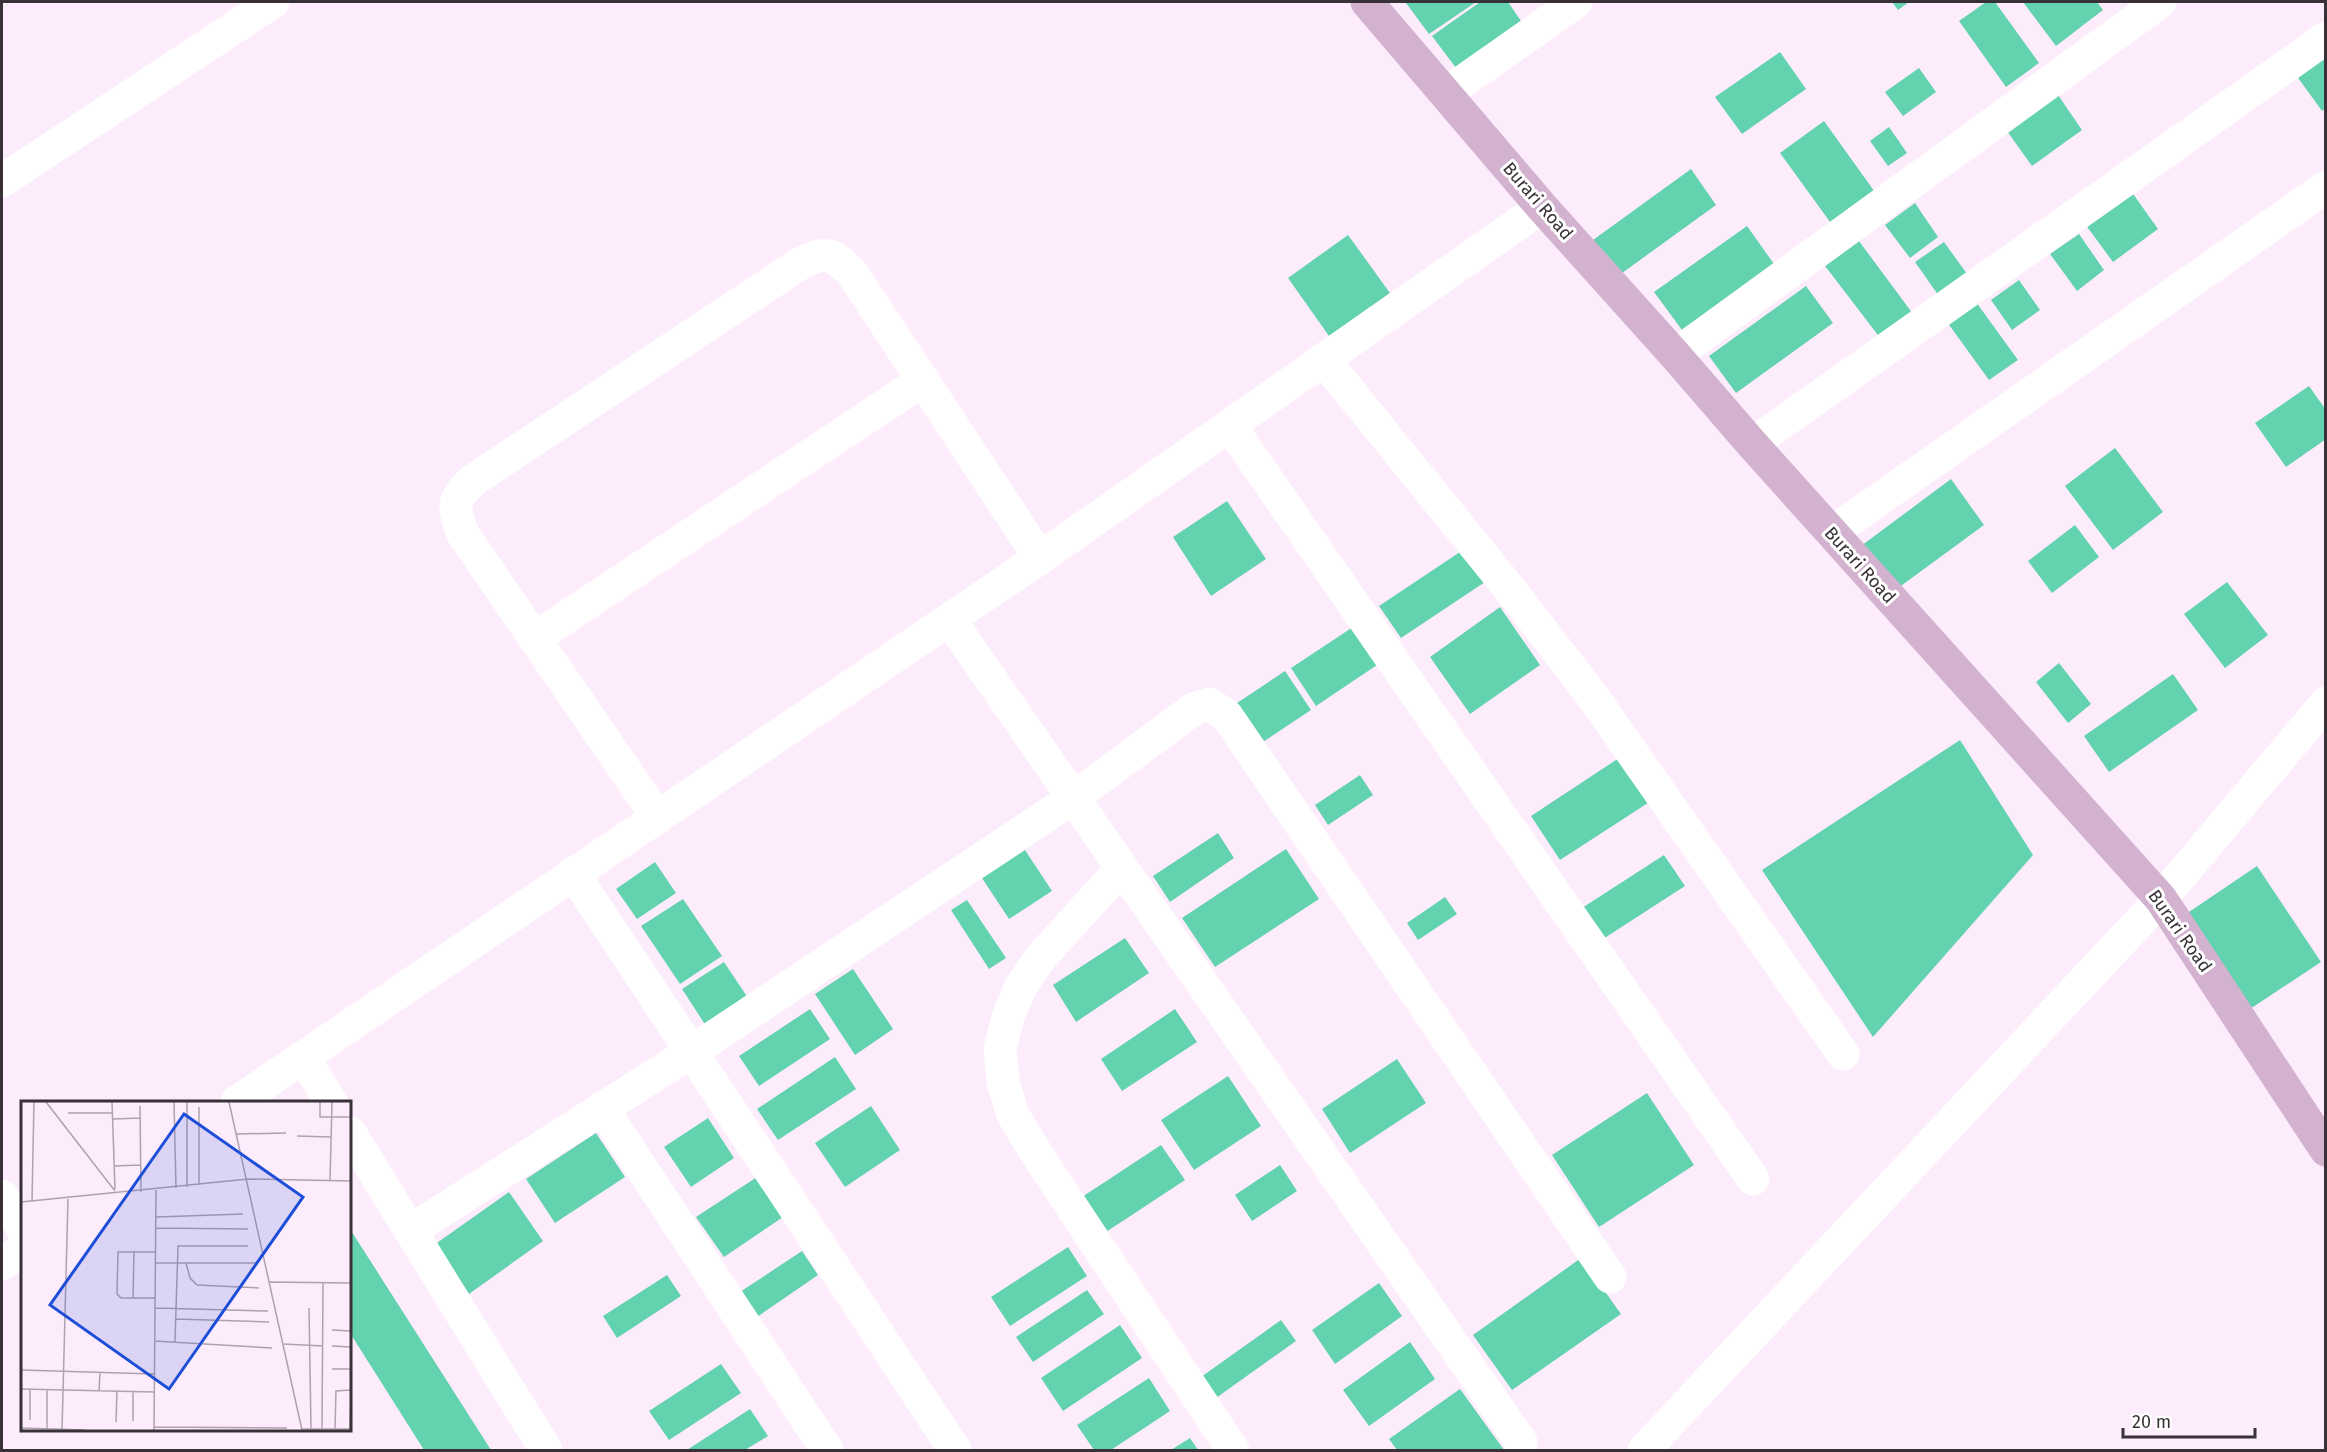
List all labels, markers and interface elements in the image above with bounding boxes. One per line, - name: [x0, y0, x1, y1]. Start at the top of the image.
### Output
- street label: Burari Road: [1498, 158, 1578, 244]
- street label: Burari Road: [1820, 522, 1900, 608]
- street label: Burari Road: [2144, 885, 2216, 977]
- inset map: [21, 1101, 351, 1431]
- scale bar: [2123, 1401, 2255, 1439]
- text: 20 m: [2132, 1411, 2171, 1433]

